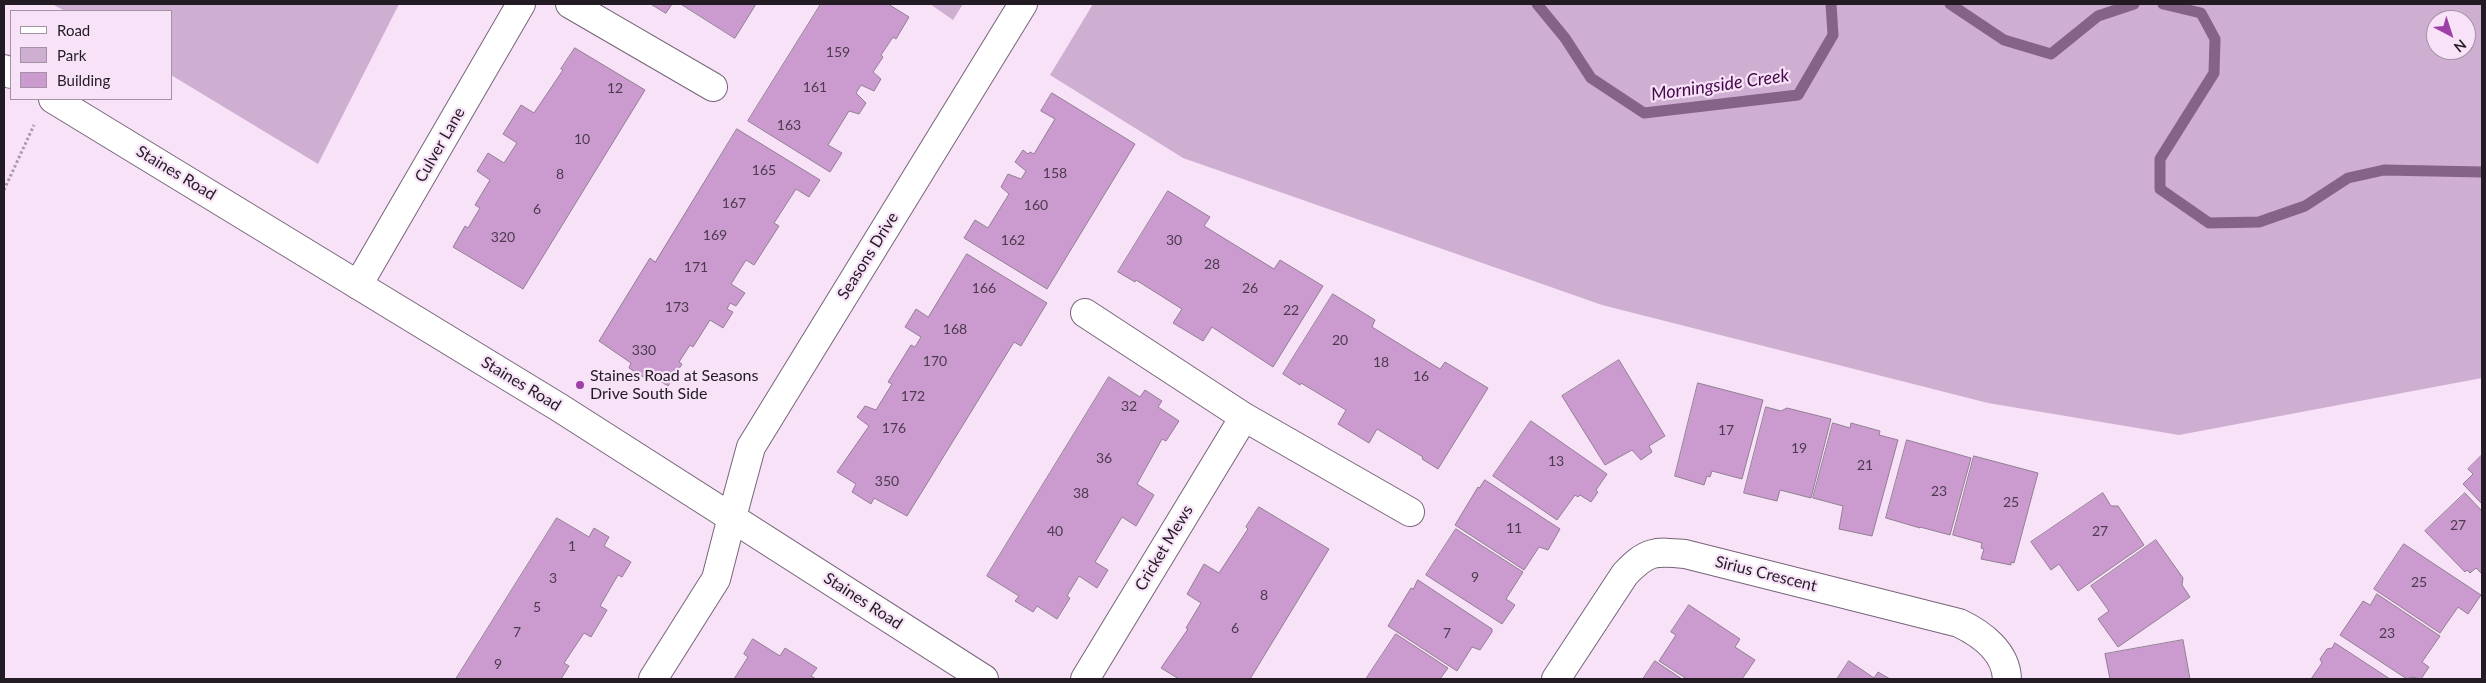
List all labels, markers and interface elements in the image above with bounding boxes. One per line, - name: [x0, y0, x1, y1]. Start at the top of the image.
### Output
- legend: [10, 10, 172, 100]
- north arrow: [2426, 10, 2476, 60]
- text: Road: [57, 21, 90, 39]
- text: N: [2451, 36, 2470, 56]
- house number: 159: [826, 44, 850, 60]
- text: Park: [57, 46, 86, 64]
- water label: Morningside Creek: [1650, 65, 1790, 105]
- text: Building: [57, 71, 110, 89]
- house number: 161: [803, 79, 827, 95]
- house number: 12: [607, 80, 623, 96]
- street label: Culver Lane: [411, 104, 469, 186]
- house number: 163: [777, 117, 801, 133]
- house number: 10: [574, 131, 590, 147]
- street label: Staines Road: [133, 142, 219, 204]
- house number: 165: [752, 162, 776, 178]
- house number: 158: [1043, 165, 1067, 181]
- house number: 8: [556, 166, 564, 182]
- house number: 167: [722, 195, 746, 211]
- house number: 160: [1024, 197, 1048, 213]
- house number: 6: [533, 201, 541, 217]
- street label: Seasons Drive: [834, 209, 902, 303]
- house number: 169: [703, 227, 727, 243]
- house number: 320: [491, 229, 515, 245]
- house number: 162: [1001, 232, 1025, 248]
- house number: 30: [1166, 232, 1182, 248]
- house number: 28: [1204, 256, 1220, 272]
- house number: 171: [684, 259, 708, 275]
- house number: 166: [972, 280, 996, 296]
- house number: 26: [1242, 280, 1258, 296]
- house number: 173: [665, 299, 689, 315]
- house number: 22: [1283, 302, 1299, 318]
- house number: 168: [943, 321, 967, 337]
- house number: 20: [1332, 332, 1348, 348]
- house number: 330: [632, 342, 656, 358]
- street label: Staines Road: [478, 353, 564, 415]
- house number: 170: [923, 353, 947, 369]
- house number: 18: [1373, 354, 1389, 370]
- place label: Staines Road at Seasons Drive South Side: [590, 366, 758, 404]
- house number: 16: [1413, 368, 1429, 384]
- marker: Staines Road at Seasons Drive South Side: [574, 379, 586, 391]
- house number: 172: [901, 388, 925, 404]
- house number: 32: [1121, 398, 1137, 414]
- house number: 176: [882, 420, 906, 436]
- house number: 17: [1718, 422, 1734, 438]
- house number: 19: [1791, 440, 1807, 456]
- house number: 36: [1096, 450, 1112, 466]
- house number: 13: [1548, 453, 1564, 469]
- house number: 21: [1857, 457, 1873, 473]
- house number: 350: [875, 473, 899, 489]
- house number: 23: [1931, 483, 1947, 499]
- house number: 38: [1073, 485, 1089, 501]
- house number: 25: [2003, 494, 2019, 510]
- street label: Cricket Mews: [1131, 502, 1197, 594]
- house number: 27: [2450, 517, 2466, 533]
- house number: 11: [1506, 520, 1522, 536]
- house number: 40: [1047, 523, 1063, 539]
- house number: 27: [2092, 523, 2108, 539]
- house number: 1: [568, 538, 576, 554]
- street label: Sirius Crescent: [1713, 552, 1819, 596]
- street label: Staines Road: [820, 569, 906, 633]
- house number: 9: [1471, 569, 1479, 585]
- house number: 3: [549, 570, 557, 586]
- house number: 25: [2411, 574, 2427, 590]
- house number: 8: [1260, 587, 1268, 603]
- house number: 5: [533, 599, 541, 615]
- house number: 6: [1231, 620, 1239, 636]
- house number: 7: [513, 624, 521, 640]
- house number: 7: [1443, 625, 1451, 641]
- house number: 23: [2379, 625, 2395, 641]
- house number: 9: [494, 656, 502, 672]

